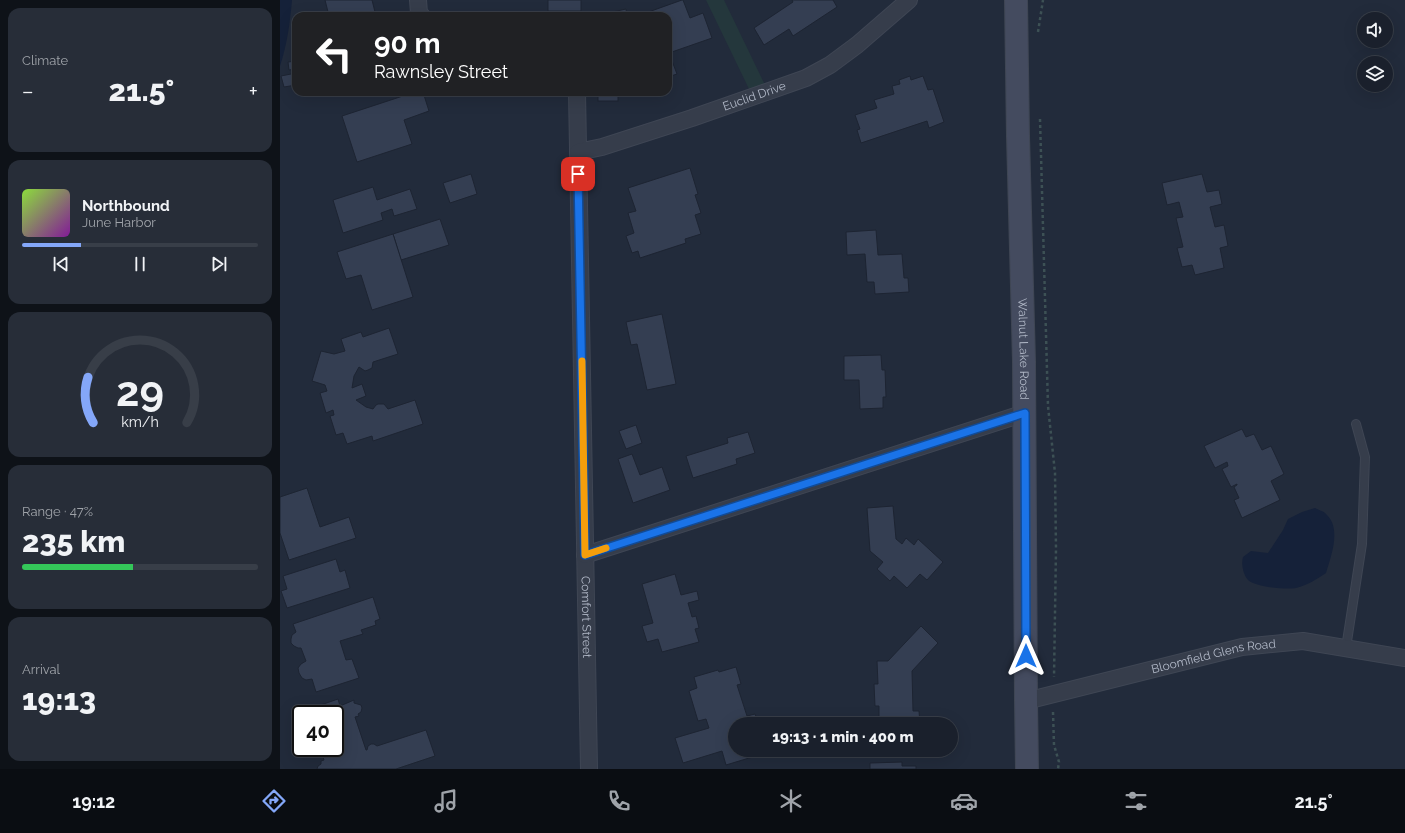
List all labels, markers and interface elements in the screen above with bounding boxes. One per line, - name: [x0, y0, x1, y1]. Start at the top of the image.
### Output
- map controls: [1357, 12, 1393, 92]
- button: sound: [1357, 12, 1393, 48]
- text: 90 m: [374, 27, 440, 60]
- icon: left: [308, 28, 360, 80]
- text: Climate: [22, 53, 68, 68]
- button: layers: [1357, 56, 1393, 92]
- text: Rawnsley Street: [374, 61, 508, 82]
- text: 21.5°: [109, 73, 174, 108]
- text: −: [22, 78, 34, 104]
- text: +: [249, 78, 258, 104]
- street label: Euclid Drive: [721, 79, 788, 114]
- pin: [561, 157, 595, 191]
- icon: arrive: [567, 163, 589, 185]
- text: Northbound: [82, 197, 170, 215]
- text: June Harbor: [82, 215, 156, 230]
- icon: previous: [50, 253, 72, 275]
- icon: pause: [129, 253, 151, 275]
- icon: next: [208, 253, 230, 275]
- street label: Walnut Lake Road: [1015, 298, 1031, 400]
- text: 29: [116, 366, 164, 415]
- text: km/h: [121, 413, 159, 429]
- text: Range · 47%: [22, 504, 93, 519]
- text: 235 km: [22, 524, 125, 559]
- street label: Comfort Street: [579, 576, 594, 658]
- position arrow: [1005, 635, 1047, 677]
- street label: Bloomfield Glens Road: [1150, 637, 1276, 676]
- text: Arrival: [22, 662, 60, 677]
- text: 19:13: [22, 682, 96, 717]
- speed limit sign: 40: [292, 705, 344, 757]
- text: 19:13 · 1 min · 400 m: [772, 728, 914, 746]
- icon: directions: [260, 787, 288, 815]
- icon: music: [432, 787, 460, 815]
- icon: phone: [605, 787, 633, 815]
- icon: climate: [777, 787, 805, 815]
- icon: car: [950, 787, 978, 815]
- icon: filters: [1122, 787, 1150, 815]
- text: 19:12: [72, 791, 115, 812]
- text: 21.5°: [1295, 791, 1333, 812]

